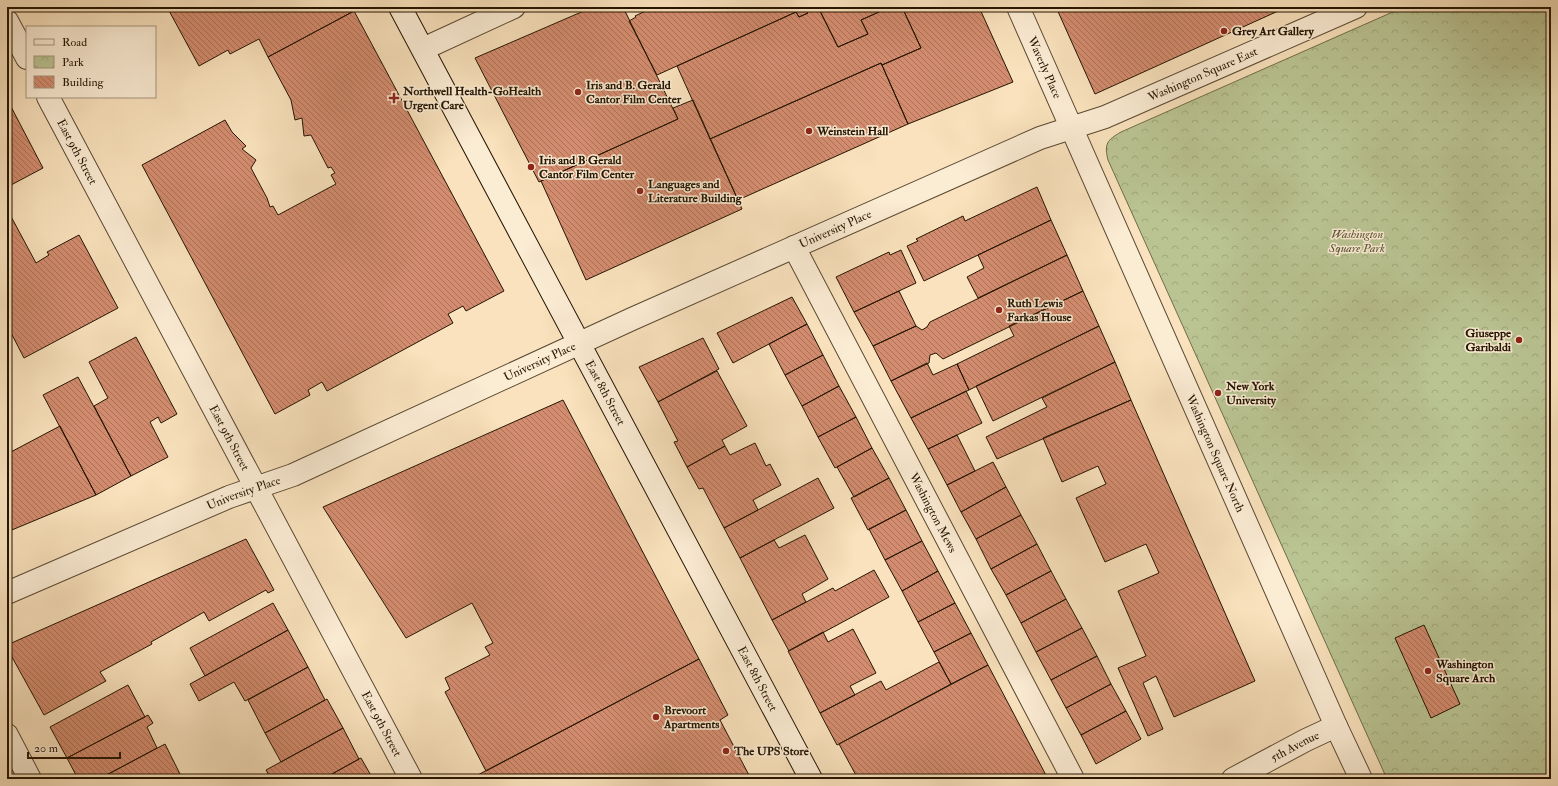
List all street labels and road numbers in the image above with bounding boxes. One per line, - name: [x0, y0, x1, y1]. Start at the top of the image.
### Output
- street label: Waverly Place: [1024, 33, 1064, 101]
- street label: Washington Square East: [1145, 44, 1260, 106]
- street label: East 9th Street: [53, 117, 100, 187]
- street label: University Place: [797, 207, 874, 252]
- street label: University Place: [501, 339, 578, 385]
- street label: East 8th Street: [582, 358, 628, 428]
- street label: Washington Square North: [1182, 391, 1248, 515]
- street label: East 9th Street: [205, 403, 252, 473]
- street label: Washington Mews: [905, 470, 960, 555]
- street label: University Place: [205, 473, 283, 514]
- street label: East 8th Street: [734, 644, 781, 714]
- street label: East 9th Street: [358, 689, 405, 759]
- street label: 5th Avenue: [1268, 728, 1322, 766]

